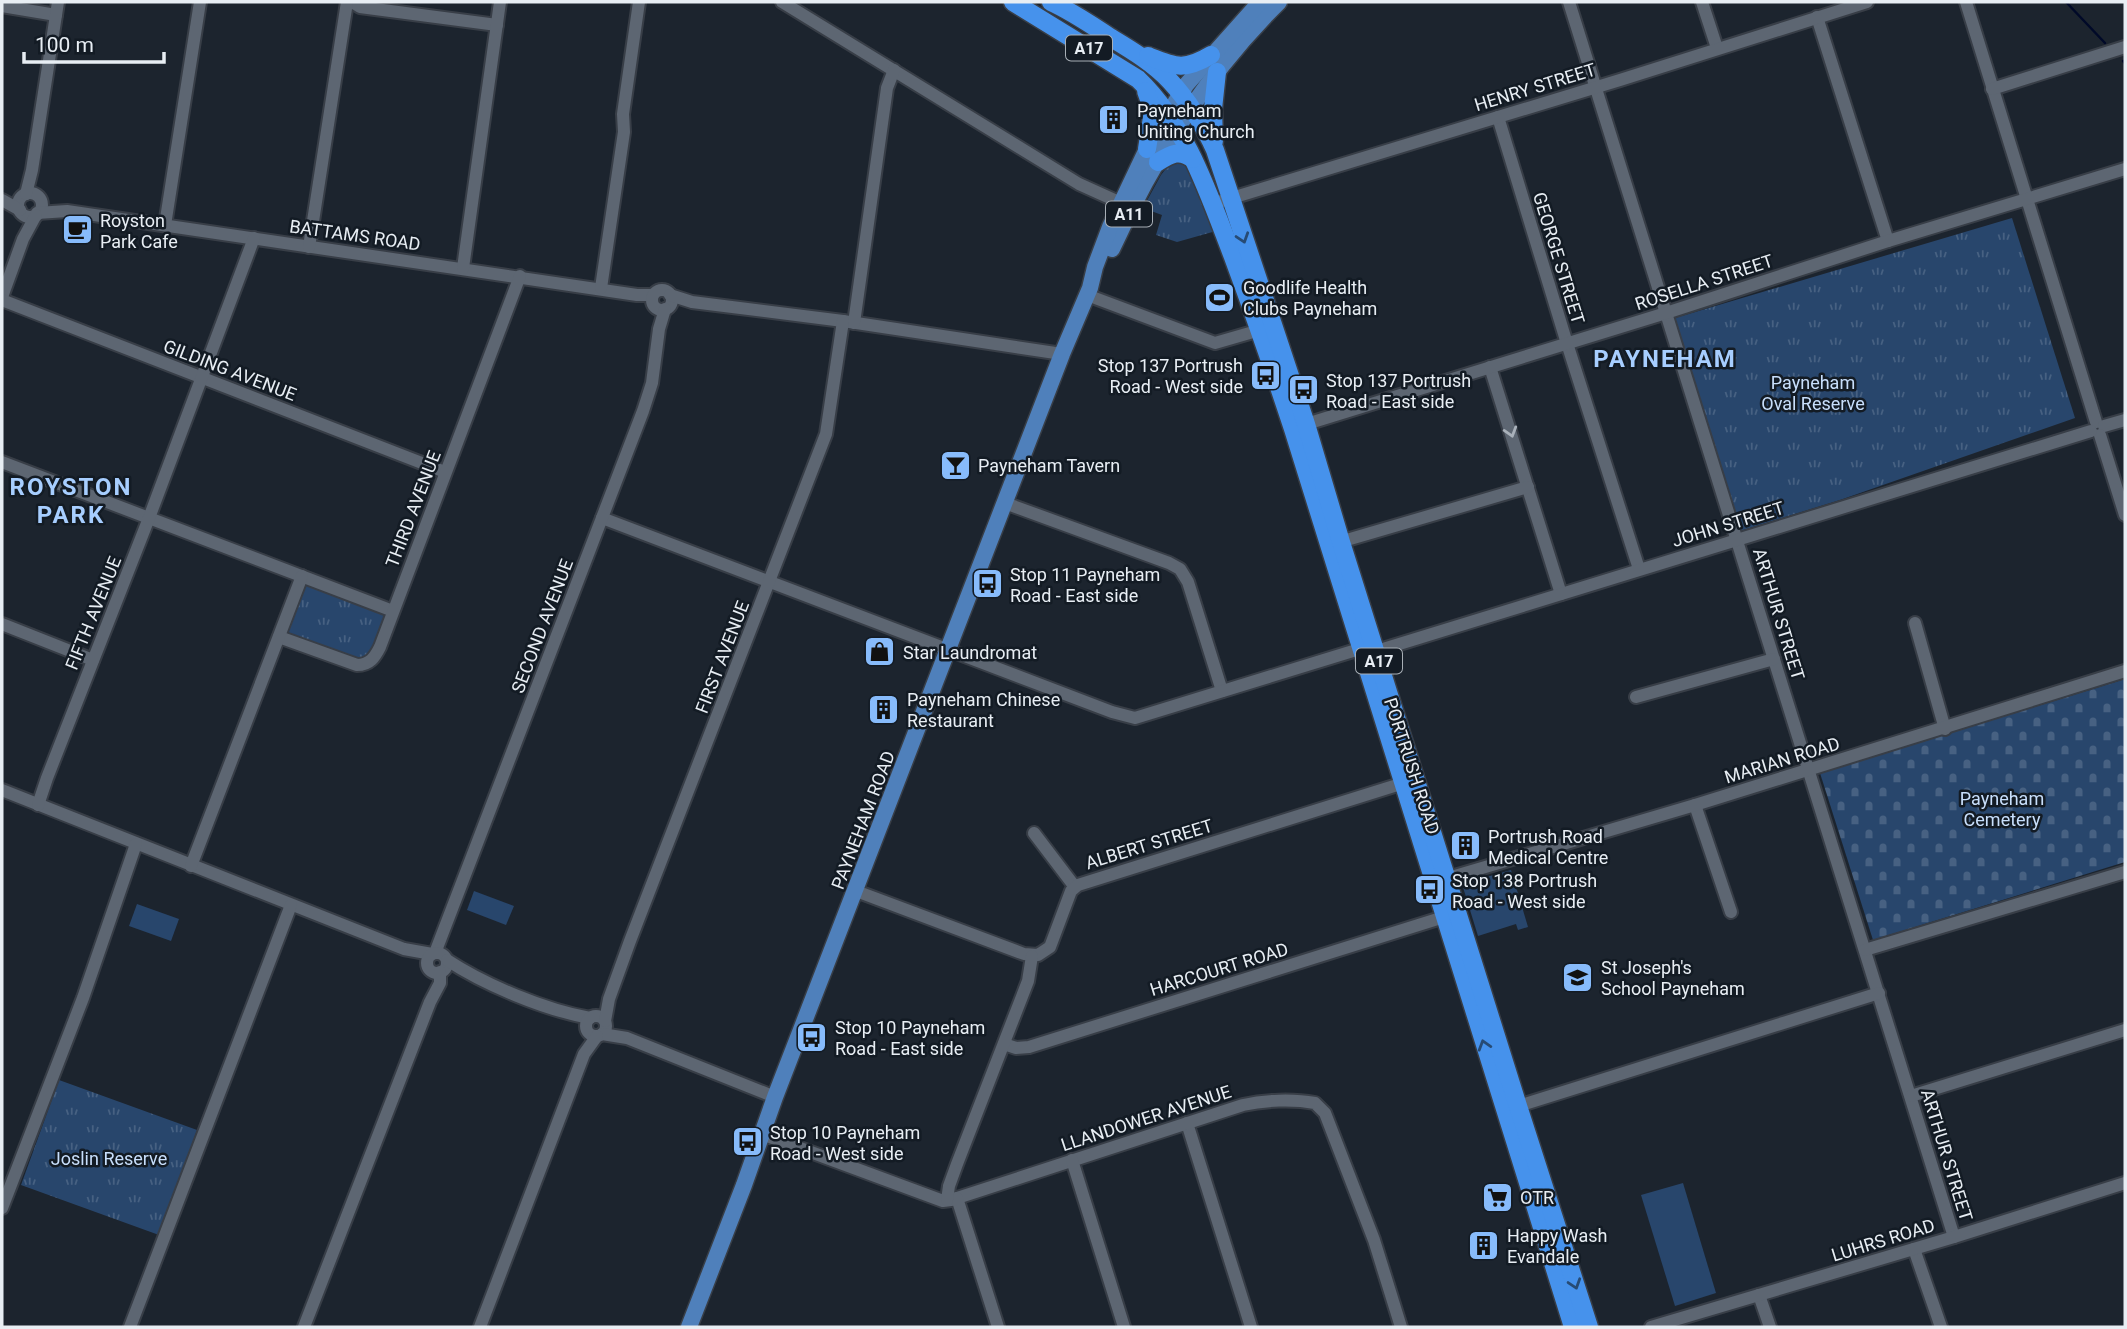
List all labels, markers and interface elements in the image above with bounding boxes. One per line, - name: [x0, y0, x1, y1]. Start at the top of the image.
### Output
- scale bar: [24, 21, 164, 65]
- text: 100 m: [35, 33, 94, 57]
- road number: A17: [1066, 36, 1112, 60]
- street label: HENRY STREET: [1472, 59, 1598, 115]
- place label: Payneham Uniting Church: [1137, 100, 1255, 142]
- building icon: Payneham Uniting Church: [1097, 103, 1131, 137]
- street label: GEORGE STREET: [1529, 190, 1589, 327]
- road number: A11: [1106, 202, 1152, 227]
- place label: Royston Park Cafe: [100, 210, 178, 252]
- cafe icon: Royston Park Cafe: [60, 213, 94, 247]
- street label: BATTAMS ROAD: [288, 215, 422, 255]
- one-way arrow: [1235, 232, 1249, 244]
- street label: ROSELLA STREET: [1632, 250, 1776, 314]
- place label: Goodlife Health Clubs Payneham: [1243, 277, 1377, 319]
- sports icon: Goodlife Health Clubs Payneham: [1203, 280, 1237, 314]
- street label: GILDING AVENUE: [161, 335, 299, 405]
- district label: PAYNEHAM: [1593, 345, 1737, 373]
- place label: Stop 137 Portrush Road - West side: [1098, 355, 1243, 397]
- bus stop icon: Stop 137 Portrush Road - West side: [1249, 358, 1283, 392]
- place label: Stop 137 Portrush Road - East side: [1326, 370, 1471, 412]
- park label: Payneham Oval Reserve: [1761, 372, 1865, 414]
- bus stop icon: Stop 137 Portrush Road - East side: [1286, 373, 1320, 407]
- one-way arrow: [1502, 426, 1517, 438]
- street label: THIRD AVENUE: [381, 448, 445, 570]
- bar icon: Payneham Tavern: [938, 448, 972, 482]
- place label: Payneham Tavern: [978, 455, 1120, 476]
- district label: ROYSTON PARK: [10, 473, 132, 529]
- street label: JOHN STREET: [1669, 497, 1787, 551]
- street label: ARTHUR STREET: [1749, 545, 1809, 683]
- street label: FIFTH AVENUE: [61, 553, 125, 673]
- street label: SECOND AVENUE: [507, 556, 577, 696]
- place label: Stop 11 Payneham Road - East side: [1010, 564, 1160, 606]
- bus stop icon: Stop 11 Payneham Road - East side: [970, 567, 1004, 601]
- street label: FIRST AVENUE: [691, 598, 753, 716]
- shop icon: Star Laundromat: [863, 635, 897, 669]
- place label: Star Laundromat: [903, 642, 1037, 663]
- road number: A17: [1356, 648, 1402, 674]
- place label: Payneham Chinese Restaurant: [907, 689, 1060, 731]
- building icon: Payneham Chinese Restaurant: [867, 692, 901, 726]
- street label: PORTRUSH ROAD: [1380, 695, 1444, 837]
- street label: MARIAN ROAD: [1722, 732, 1842, 788]
- street label: PAYNEHAM ROAD: [827, 748, 899, 892]
- park label: Payneham Cemetery: [1960, 788, 2044, 830]
- street label: ALBERT STREET: [1083, 815, 1215, 873]
- place label: Portrush Road Medical Centre: [1488, 826, 1608, 868]
- building icon: Portrush Road Medical Centre: [1448, 829, 1482, 863]
- place label: Stop 138 Portrush Road - West side: [1452, 870, 1597, 912]
- bus stop icon: Stop 138 Portrush Road - West side: [1412, 873, 1446, 907]
- street label: HARCOURT ROAD: [1147, 938, 1291, 1000]
- place label: St Joseph's School Payneham: [1601, 957, 1745, 999]
- school or university icon: St Joseph's School Payneham: [1561, 960, 1595, 994]
- place label: Stop 10 Payneham Road - East side: [835, 1017, 985, 1059]
- bus stop icon: Stop 10 Payneham Road - East side: [795, 1020, 829, 1054]
- one-way arrow: [1477, 1040, 1492, 1052]
- street label: LLANDOWER AVENUE: [1058, 1081, 1234, 1155]
- street label: ARTHUR STREET: [1917, 1086, 1977, 1224]
- place label: Stop 10 Payneham Road - West side: [770, 1122, 920, 1164]
- bus stop icon: Stop 10 Payneham Road - West side: [730, 1125, 764, 1159]
- park label: Joslin Reserve: [51, 1148, 167, 1169]
- supermarket icon: OTR: [1480, 1180, 1514, 1214]
- place label: OTR: [1520, 1187, 1554, 1208]
- street label: LUHRS ROAD: [1829, 1214, 1937, 1266]
- place label: Happy Wash Evandale: [1507, 1225, 1607, 1267]
- building icon: Happy Wash Evandale: [1467, 1228, 1501, 1262]
- one-way arrow: [1567, 1277, 1581, 1290]

